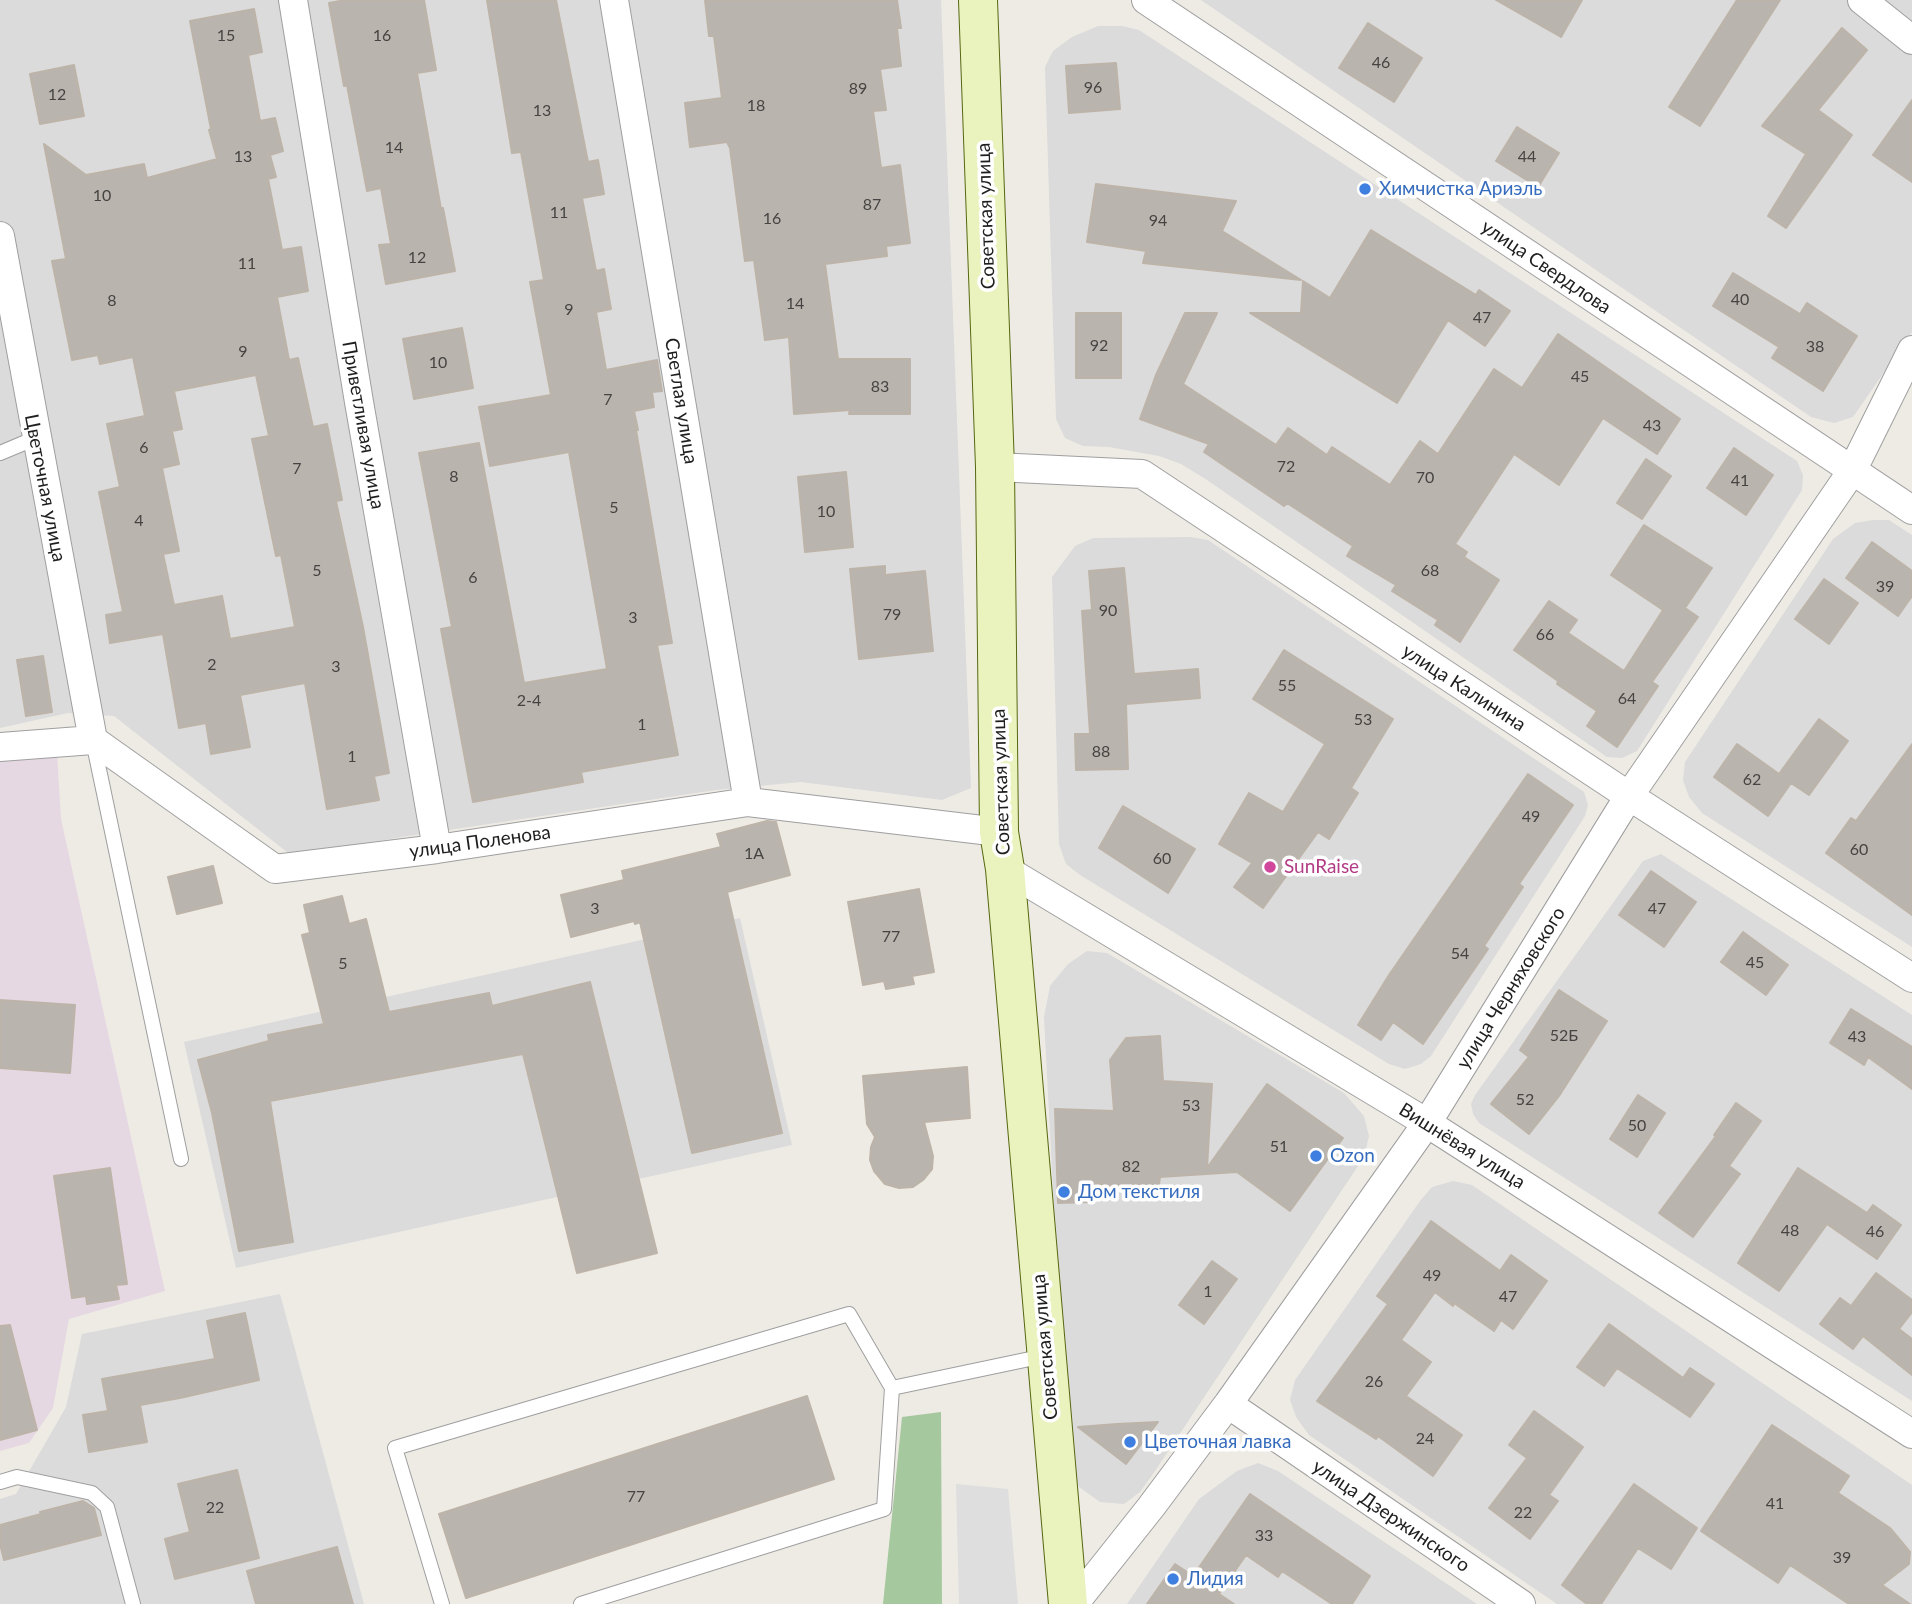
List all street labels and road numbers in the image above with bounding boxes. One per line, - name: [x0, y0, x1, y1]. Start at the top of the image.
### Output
- street label: Советская улица: [972, 143, 1000, 289]
- street label: улица Свердлова: [1477, 215, 1615, 319]
- street label: Светлая улица: [660, 336, 702, 466]
- street label: Приветливая улица: [337, 339, 389, 511]
- street label: Цветочная улица: [19, 412, 71, 564]
- street label: улица Калинина: [1398, 640, 1530, 736]
- street label: Советская улица: [987, 709, 1015, 855]
- street label: улица Поленова: [408, 821, 552, 863]
- street label: улица Черняховского: [1452, 903, 1570, 1073]
- street label: Вишнёвая улица: [1395, 1098, 1529, 1194]
- street label: Советская улица: [1027, 1273, 1063, 1421]
- street label: улица Дзержинского: [1308, 1455, 1474, 1577]

